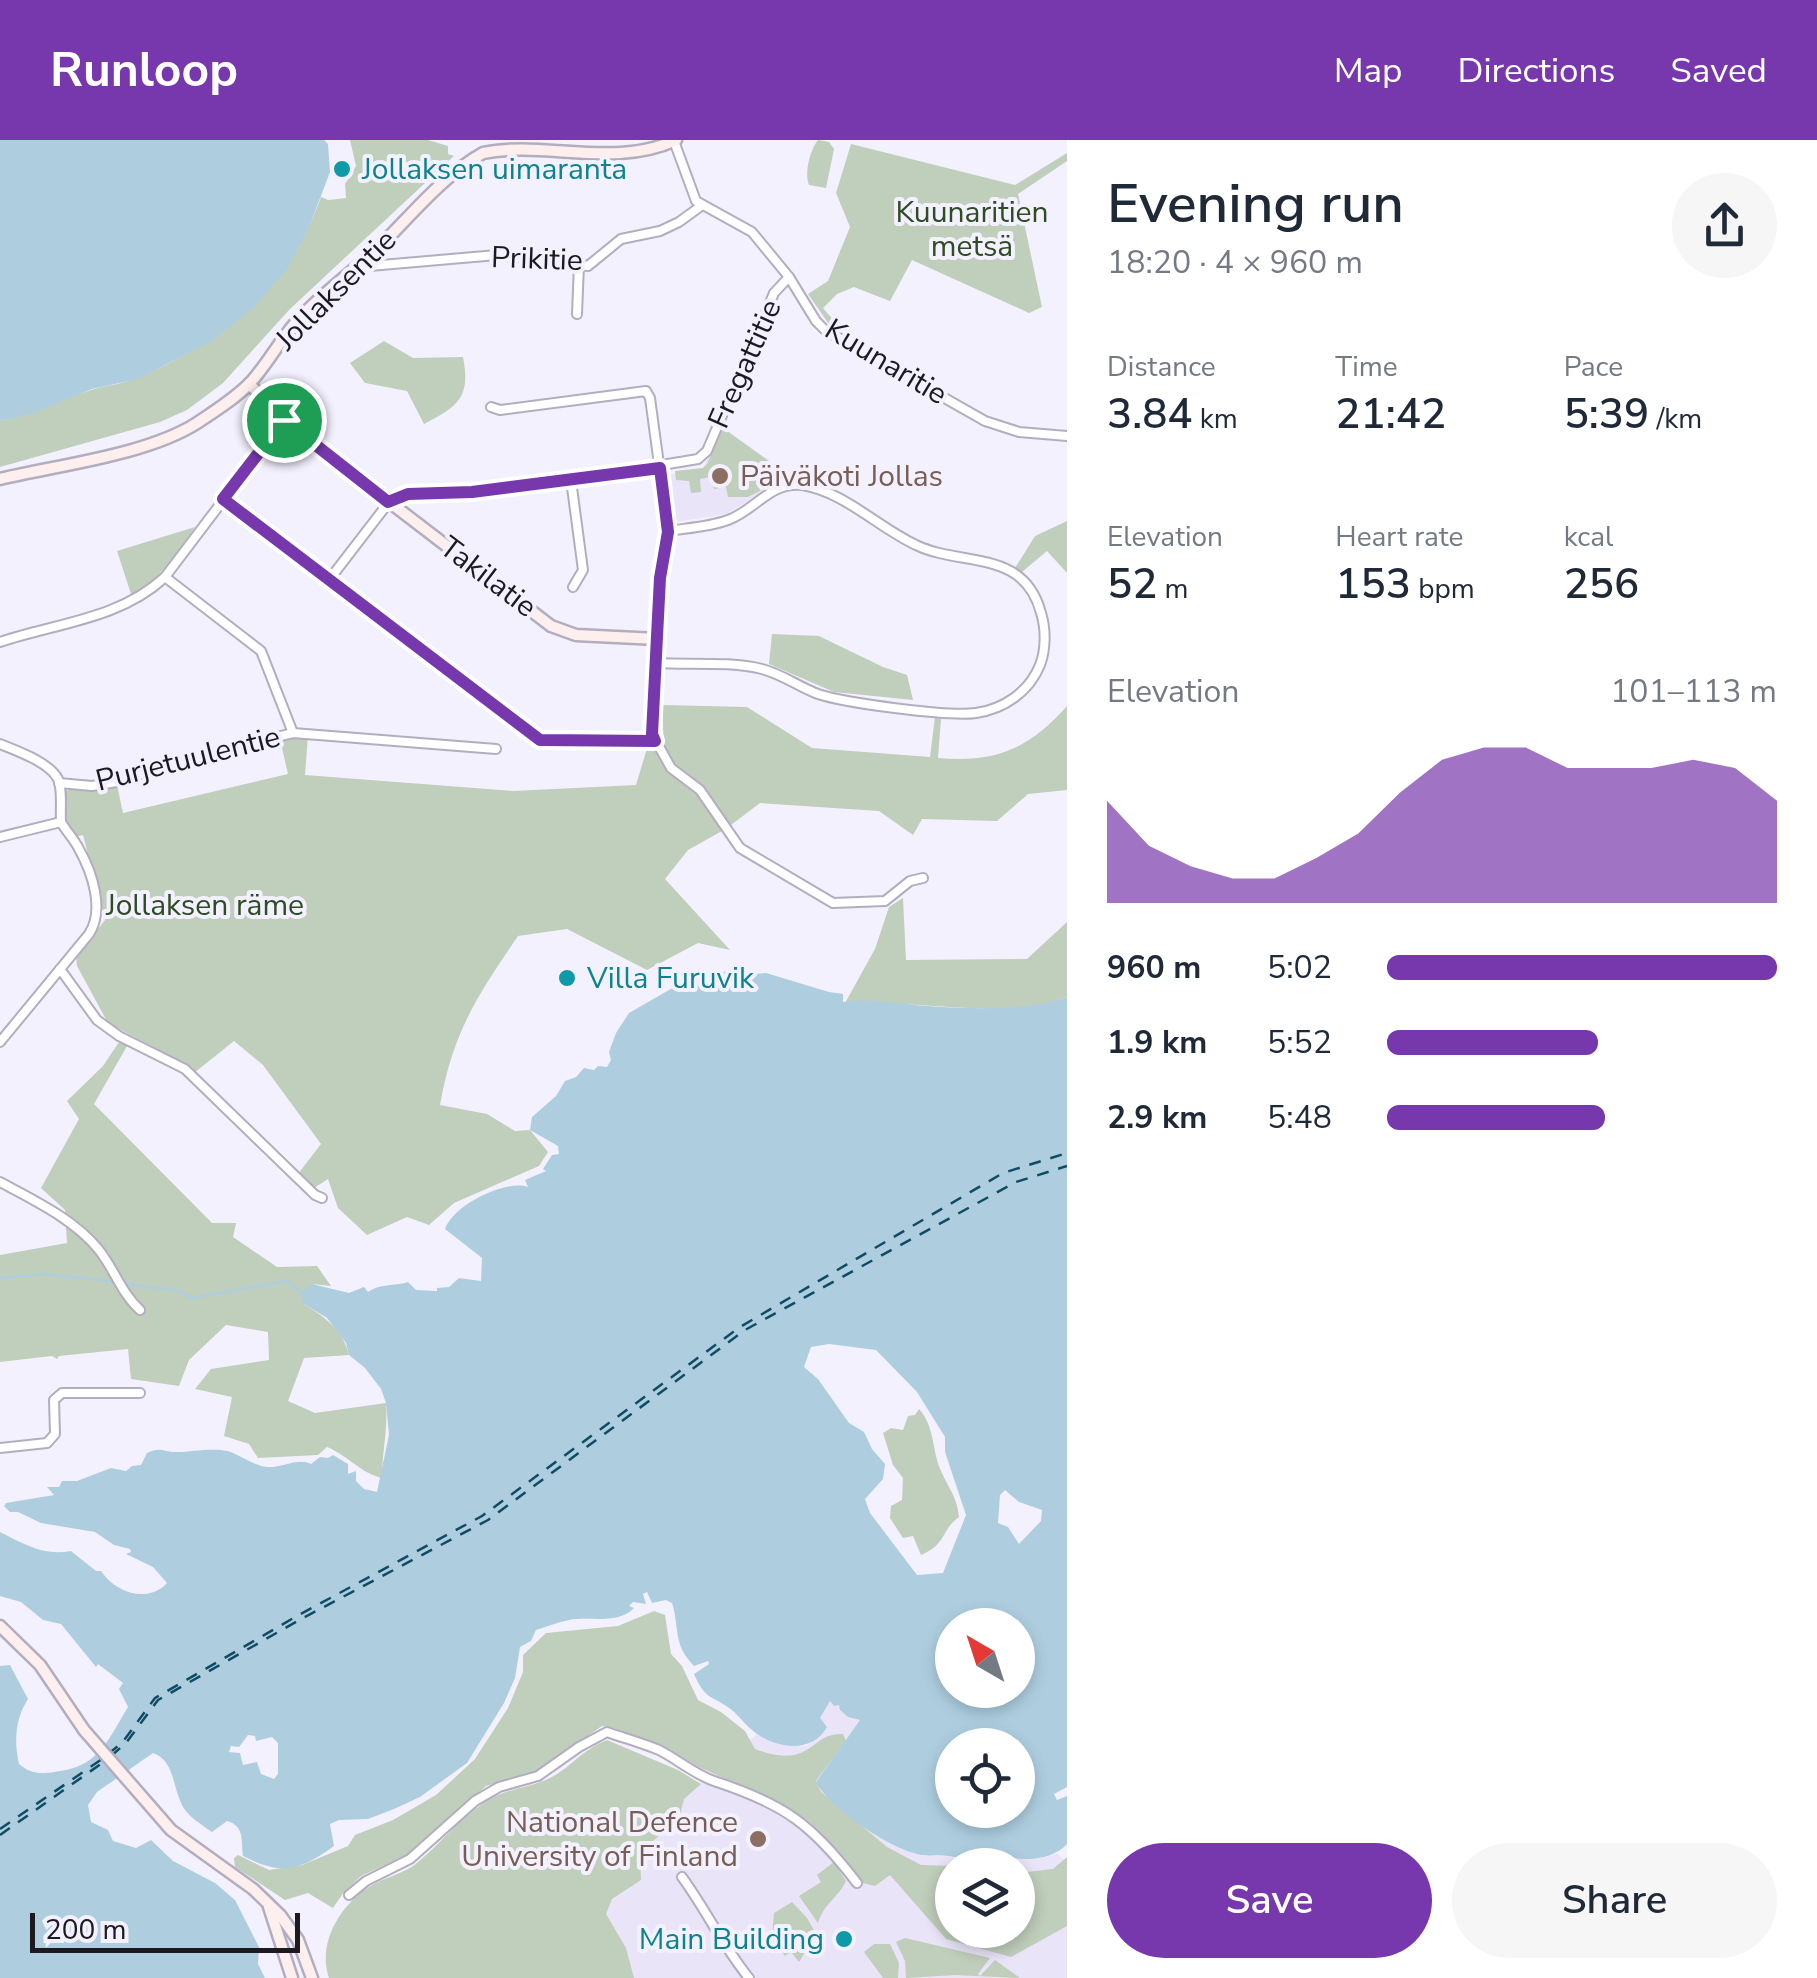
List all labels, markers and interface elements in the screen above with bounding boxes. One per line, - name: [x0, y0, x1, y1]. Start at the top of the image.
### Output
- text: Runloop: [50, 37, 238, 103]
- text: Map: [1334, 47, 1403, 94]
- text: Directions: [1458, 47, 1615, 94]
- text: Saved: [1670, 47, 1767, 94]
- place label: Jollaksen uimaranta: [361, 149, 627, 190]
- marker: Jollaksen uimaranta: [331, 158, 353, 180]
- text: Evening run: [1107, 166, 1404, 241]
- button: share: [1672, 173, 1777, 278]
- park label: Kuunaritien metsä: [895, 192, 1049, 267]
- street label: Jollaksentie: [266, 220, 406, 360]
- street label: Prikitie: [490, 237, 584, 281]
- text: 18:20 · 4 × 960 m: [1107, 241, 1363, 284]
- street label: Fregattitie: [698, 293, 792, 435]
- street label: Kuunaritie: [817, 309, 955, 415]
- text: Distance: [1107, 348, 1216, 386]
- text: Time: [1335, 348, 1398, 386]
- text: Pace: [1564, 348, 1623, 386]
- pin: [242, 378, 327, 463]
- text: 3.84: [1107, 386, 1193, 443]
- text: 21:42: [1335, 386, 1446, 443]
- text: 5:39: [1564, 386, 1649, 443]
- icon: arrive: [257, 393, 312, 448]
- text: km: [1193, 400, 1238, 438]
- text: /km: [1649, 400, 1702, 438]
- place label: Päiväkoti Jollas: [740, 456, 943, 497]
- marker: Päiväkoti Jollas: [709, 465, 731, 487]
- text: Elevation: [1107, 518, 1223, 556]
- text: Heart rate: [1335, 518, 1463, 556]
- text: kcal: [1564, 518, 1613, 556]
- street label: Takilatie: [431, 527, 545, 627]
- text: 52: [1107, 556, 1157, 613]
- text: 153: [1335, 556, 1411, 613]
- text: 256: [1564, 556, 1639, 613]
- text: m: [1157, 570, 1189, 608]
- text: bpm: [1411, 570, 1475, 608]
- text: Elevation: [1107, 670, 1240, 713]
- text: 101–113 m: [1610, 670, 1777, 713]
- street label: Purjetuulentie: [91, 716, 285, 802]
- park label: Jollaksen räme: [105, 885, 304, 926]
- text: 960 m: [1107, 946, 1201, 989]
- text: 5:02: [1267, 946, 1332, 989]
- place label: Villa Furuvik: [586, 958, 755, 999]
- marker: Villa Furuvik: [556, 967, 578, 989]
- text: 1.9 km: [1107, 1021, 1207, 1064]
- text: 5:52: [1267, 1021, 1332, 1064]
- text: 2.9 km: [1107, 1096, 1207, 1139]
- text: 5:48: [1267, 1096, 1332, 1139]
- north arrow: [935, 1608, 1035, 1708]
- map controls: [935, 1608, 1035, 1948]
- button: locate: [935, 1728, 1035, 1828]
- place label: National Defence University of Finland: [461, 1802, 738, 1877]
- marker: National Defence University of Finland: [747, 1828, 769, 1850]
- button: Save: [1107, 1843, 1432, 1958]
- button: Share: [1452, 1843, 1777, 1958]
- button: layers: [935, 1848, 1035, 1948]
- scale bar: [30, 1908, 300, 1952]
- text: 200 m: [45, 1911, 127, 1949]
- place label: Main Building: [639, 1919, 824, 1960]
- marker: Main Building: [833, 1928, 855, 1950]

